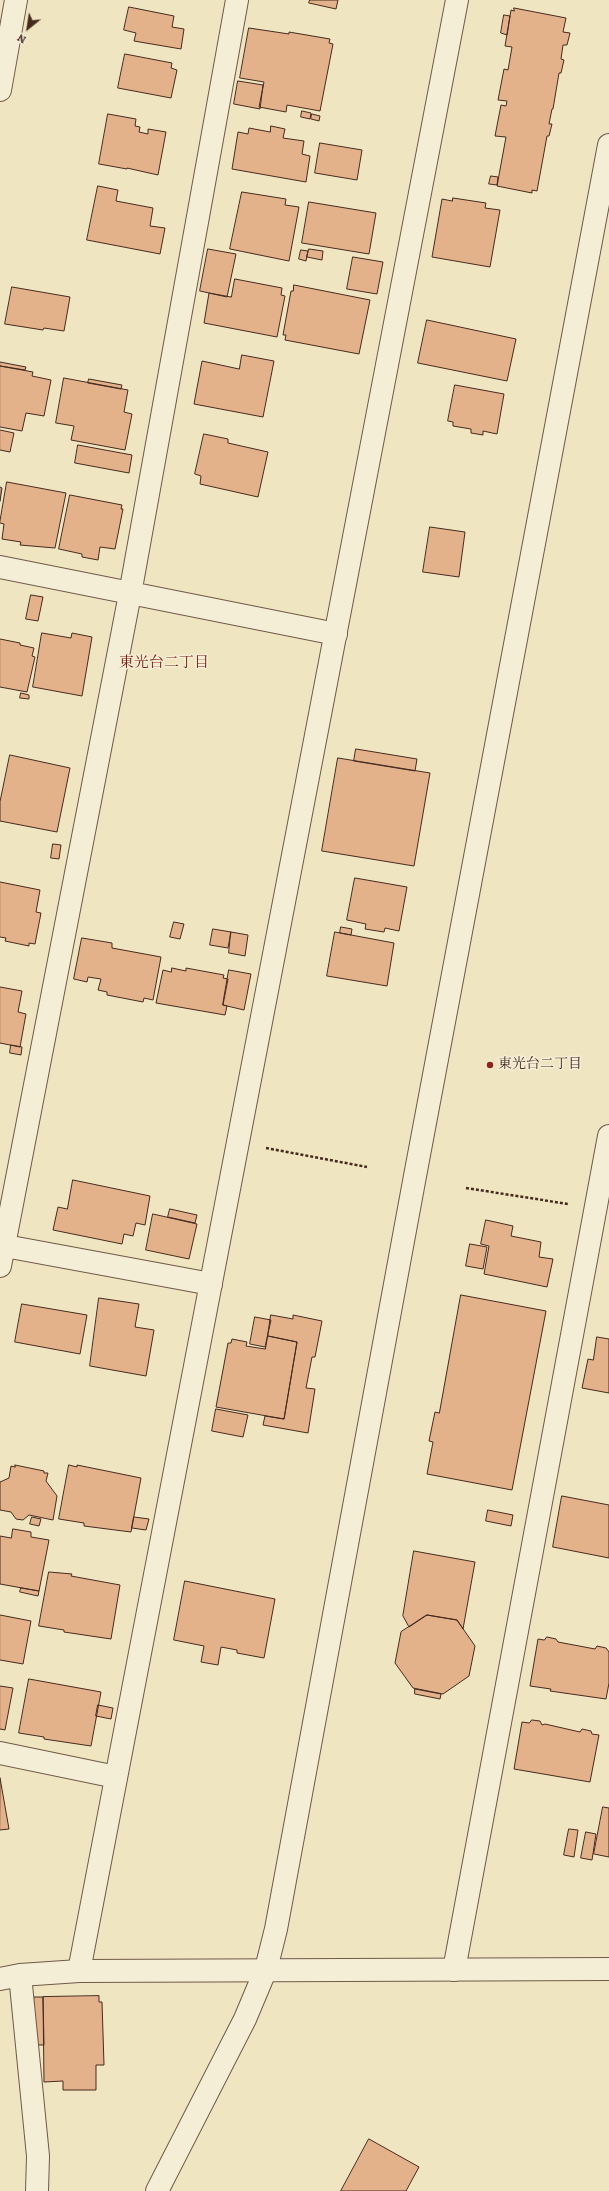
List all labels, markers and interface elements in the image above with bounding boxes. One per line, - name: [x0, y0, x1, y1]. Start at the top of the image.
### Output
- north arrow: [8, 8, 48, 48]
- text: N: [15, 30, 29, 47]
- district label: 東光台二丁目: [119, 654, 209, 672]
- place label: 東光台二丁目: [498, 1057, 582, 1073]
- marker: 東光台二丁目: [485, 1060, 495, 1070]

